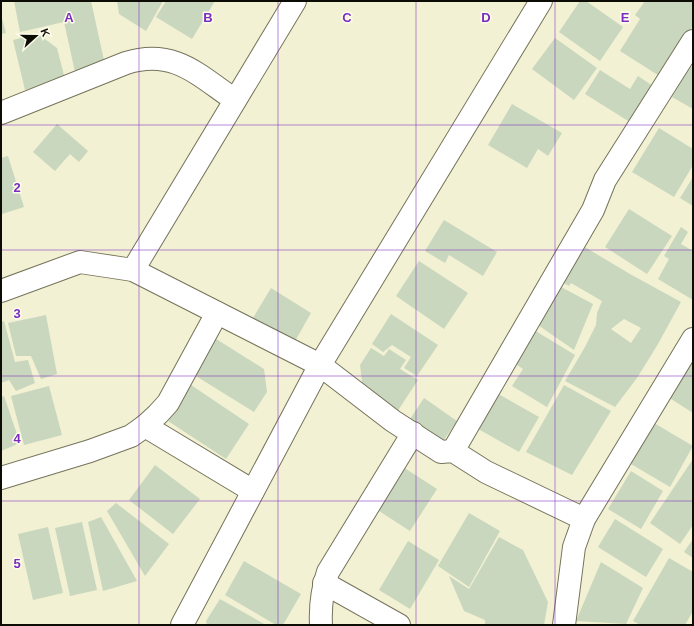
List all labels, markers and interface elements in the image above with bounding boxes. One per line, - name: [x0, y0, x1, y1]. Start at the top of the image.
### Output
- text: A: [64, 10, 74, 25]
- text: B: [203, 10, 213, 25]
- text: C: [342, 10, 352, 25]
- text: D: [481, 10, 491, 25]
- text: E: [621, 10, 630, 25]
- north arrow: [16, 16, 56, 56]
- text: K: [38, 27, 52, 38]
- text: 2: [13, 180, 21, 195]
- text: 3: [13, 306, 21, 321]
- text: 4: [13, 431, 21, 446]
- text: 5: [13, 556, 21, 571]

